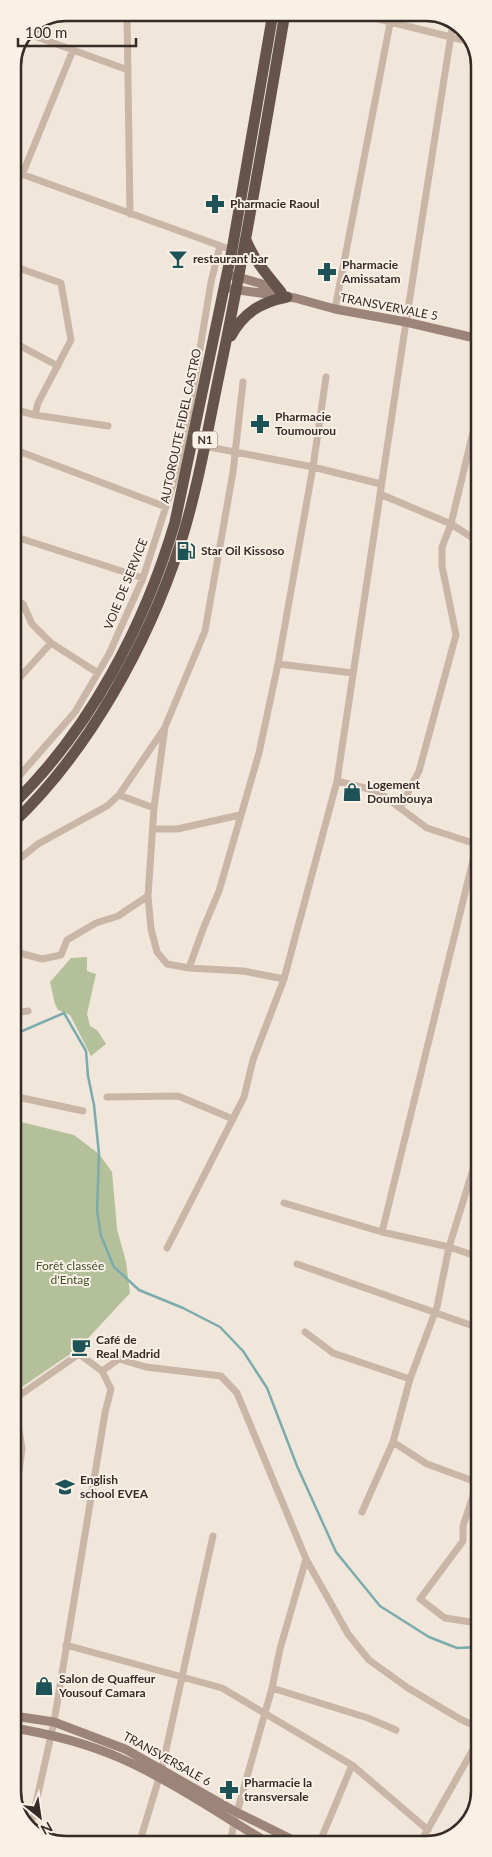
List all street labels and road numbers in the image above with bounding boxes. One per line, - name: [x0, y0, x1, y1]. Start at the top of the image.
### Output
- street label: TRANSVERVALE 5: [339, 290, 439, 323]
- street label: AUTOROUTE FIDEL CASTRO: [157, 347, 204, 505]
- road number: N1: [192, 432, 218, 448]
- street label: VOIE DE SERVICE: [100, 536, 151, 632]
- street label: TRANSVERSALE 6: [121, 1728, 214, 1789]

